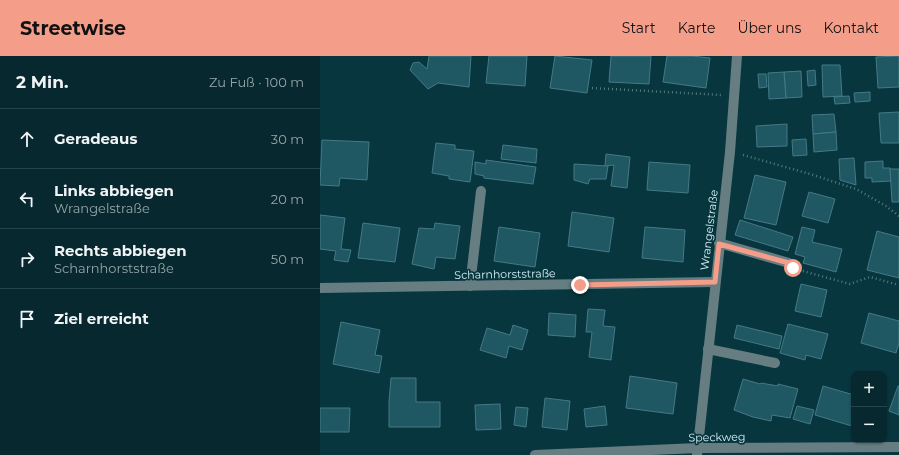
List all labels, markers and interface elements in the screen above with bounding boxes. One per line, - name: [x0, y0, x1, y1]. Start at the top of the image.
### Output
- text: Streetwise: [20, 17, 126, 40]
- text: Start: [622, 19, 656, 37]
- text: Karte: [678, 19, 715, 37]
- text: Über uns: [737, 19, 801, 37]
- text: Kontakt: [823, 19, 879, 37]
- text: 2 Min.: [16, 72, 68, 92]
- text: Zu Fuß · 100 m: [209, 74, 304, 90]
- icon: ahead: [16, 128, 38, 150]
- text: Geradeaus: [54, 129, 137, 148]
- text: 30 m: [271, 131, 304, 147]
- text: Links abbiegen: [54, 181, 174, 200]
- icon: left: [16, 188, 38, 210]
- street label: Wrangelstraße: [697, 189, 721, 271]
- text: 20 m: [271, 191, 304, 207]
- text: Wrangelstraße: [54, 200, 150, 216]
- text: Rechts abbiegen: [54, 241, 187, 260]
- icon: right: [16, 248, 38, 270]
- text: 50 m: [271, 251, 304, 267]
- route start: [784, 259, 802, 277]
- text: Scharnhorststraße: [54, 260, 174, 276]
- street label: Scharnhorststraße: [454, 266, 556, 282]
- route end: [571, 276, 589, 294]
- icon: arrive: [16, 308, 38, 330]
- text: Ziel erreicht: [54, 309, 149, 328]
- map controls: [851, 371, 887, 443]
- button: +: [851, 371, 887, 407]
- button: −: [851, 407, 887, 443]
- street label: Speckweg: [688, 430, 746, 444]

